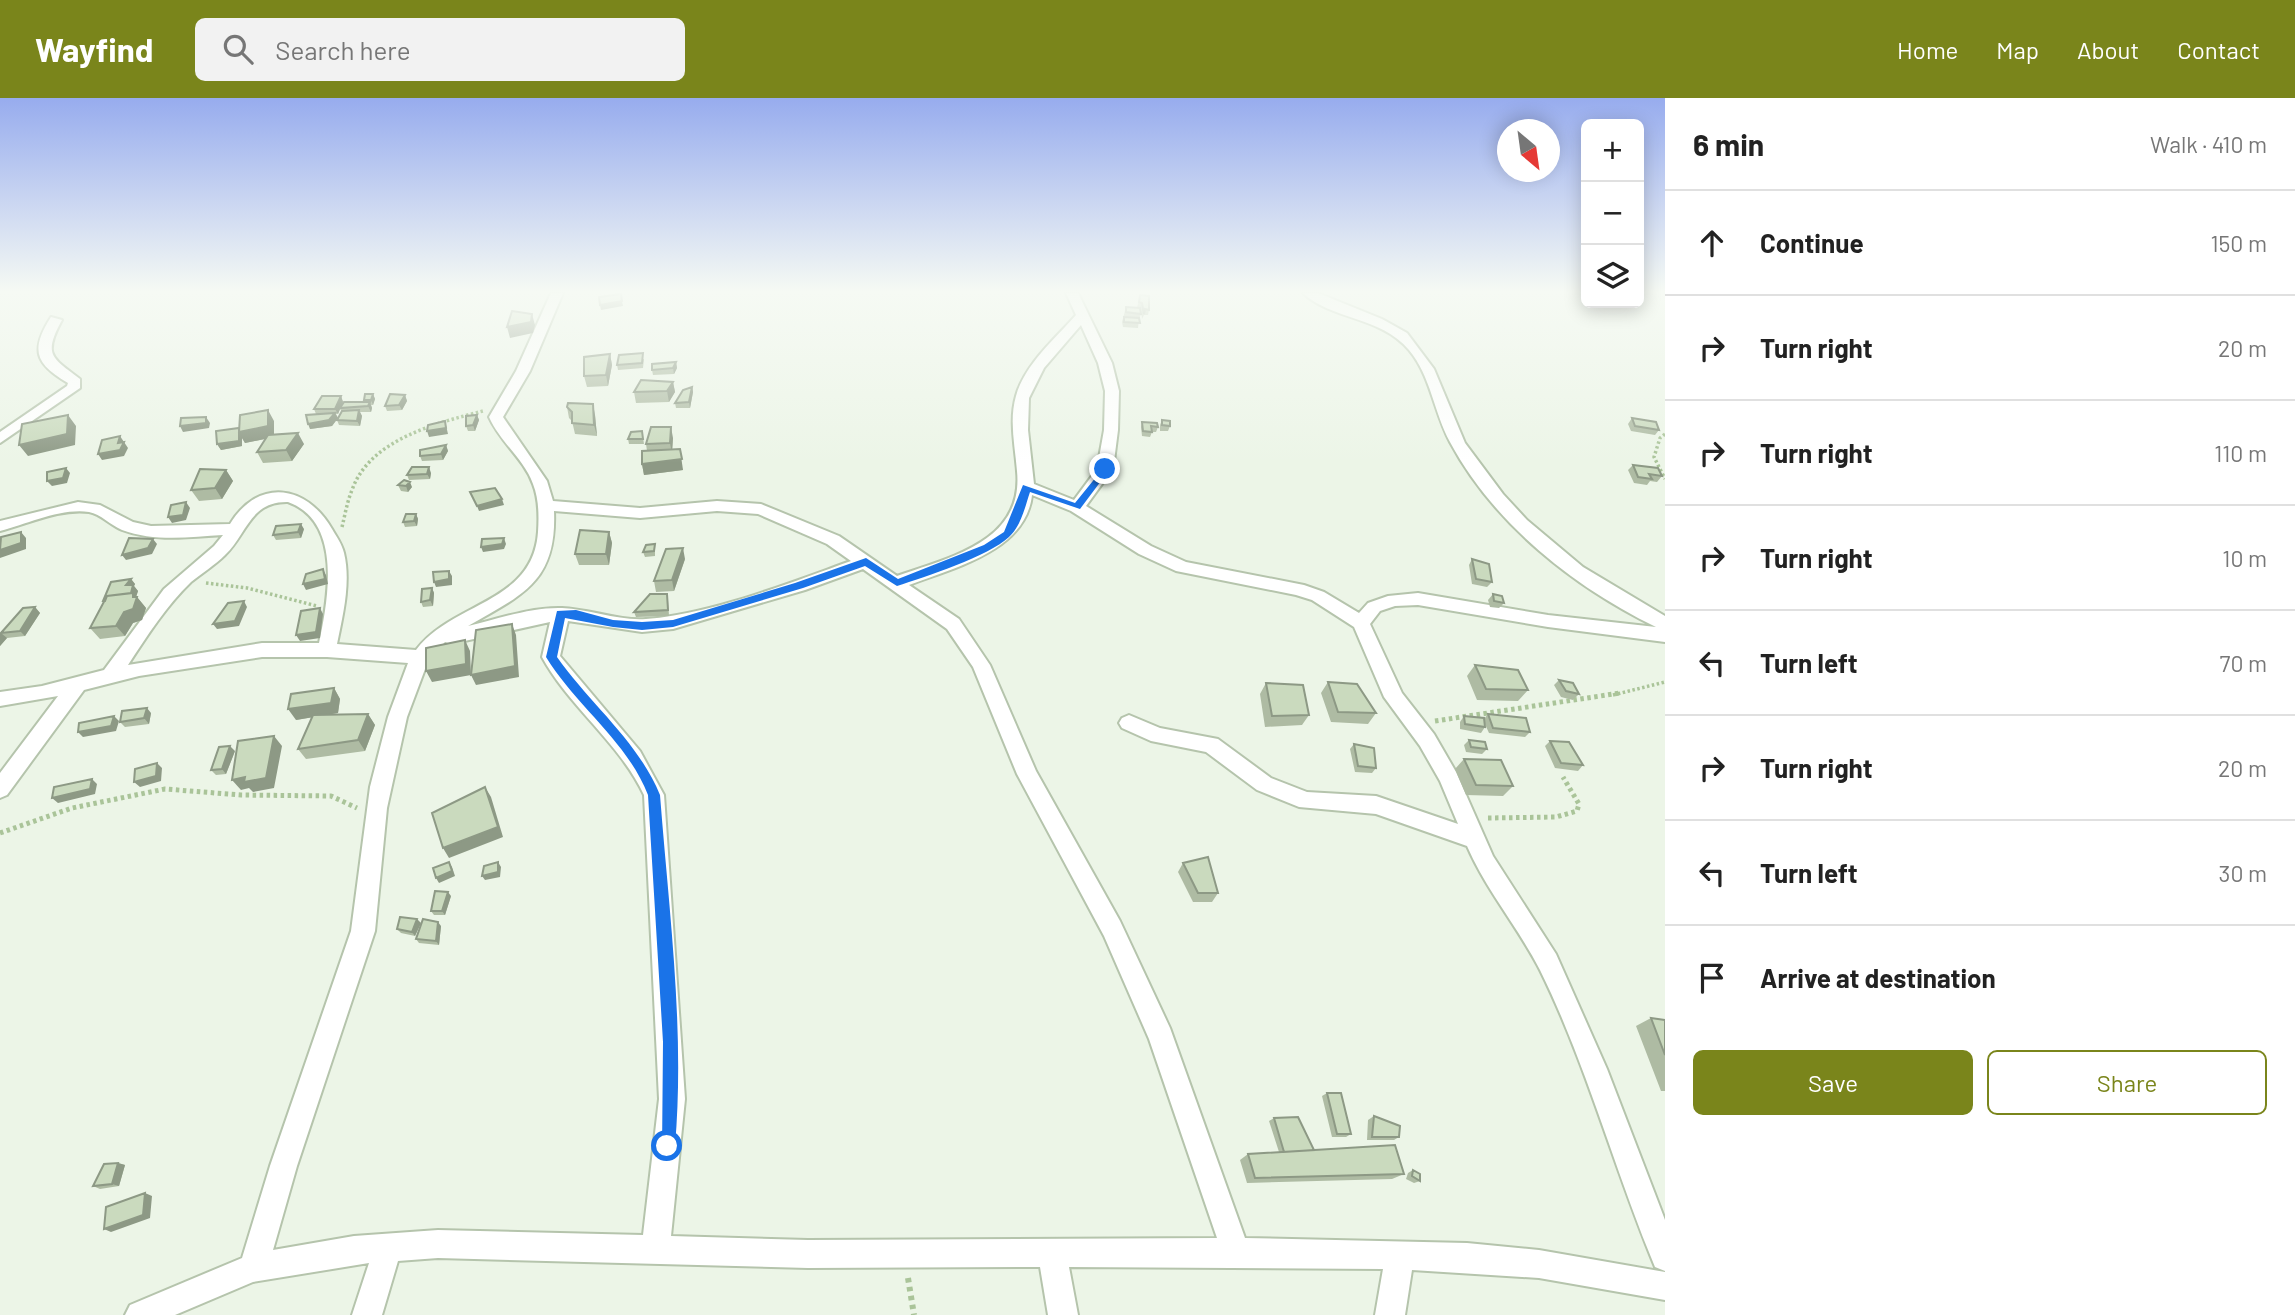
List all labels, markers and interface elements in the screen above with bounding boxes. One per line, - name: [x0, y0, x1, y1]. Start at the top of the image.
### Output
- search box: [195, 18, 685, 81]
- text: Wayfind: [35, 29, 153, 69]
- icon: search: [219, 30, 257, 68]
- text: Search here: [275, 34, 411, 65]
- text: Home: [1897, 35, 1958, 64]
- text: Map: [1996, 35, 2039, 64]
- text: About: [2077, 35, 2139, 64]
- text: Contact: [2177, 35, 2260, 64]
- north arrow: [1497, 119, 1560, 182]
- map controls: [1581, 119, 1644, 308]
- button: +: [1581, 119, 1644, 182]
- text: 6 min: [1693, 126, 1764, 162]
- text: Walk · 410 m: [2150, 130, 2267, 158]
- button: −: [1581, 182, 1644, 245]
- icon: ahead: [1693, 224, 1731, 262]
- text: Continue: [1760, 227, 1864, 258]
- text: 150 m: [2211, 229, 2267, 257]
- button: layers: [1581, 245, 1644, 308]
- icon: right: [1693, 329, 1731, 367]
- text: Turn right: [1760, 332, 1873, 363]
- text: 20 m: [2218, 334, 2267, 362]
- icon: right: [1693, 434, 1731, 472]
- text: Turn right: [1760, 437, 1873, 468]
- text: 110 m: [2214, 439, 2267, 467]
- route end: [1089, 453, 1120, 484]
- icon: right: [1693, 539, 1731, 577]
- text: Turn right: [1760, 542, 1873, 573]
- text: 10 m: [2222, 544, 2267, 572]
- icon: left: [1693, 644, 1731, 682]
- text: Turn left: [1760, 647, 1858, 678]
- text: 70 m: [2220, 649, 2267, 677]
- icon: right: [1693, 749, 1731, 787]
- text: Turn right: [1760, 752, 1873, 783]
- text: 20 m: [2218, 754, 2267, 782]
- icon: left: [1693, 854, 1731, 892]
- text: Turn left: [1760, 857, 1858, 888]
- text: 30 m: [2219, 859, 2267, 887]
- icon: arrive: [1693, 959, 1731, 997]
- text: Arrive at destination: [1760, 962, 1996, 993]
- button: Save: [1693, 1050, 1973, 1115]
- button: Share: [1987, 1050, 2267, 1115]
- route start: [651, 1130, 682, 1161]

